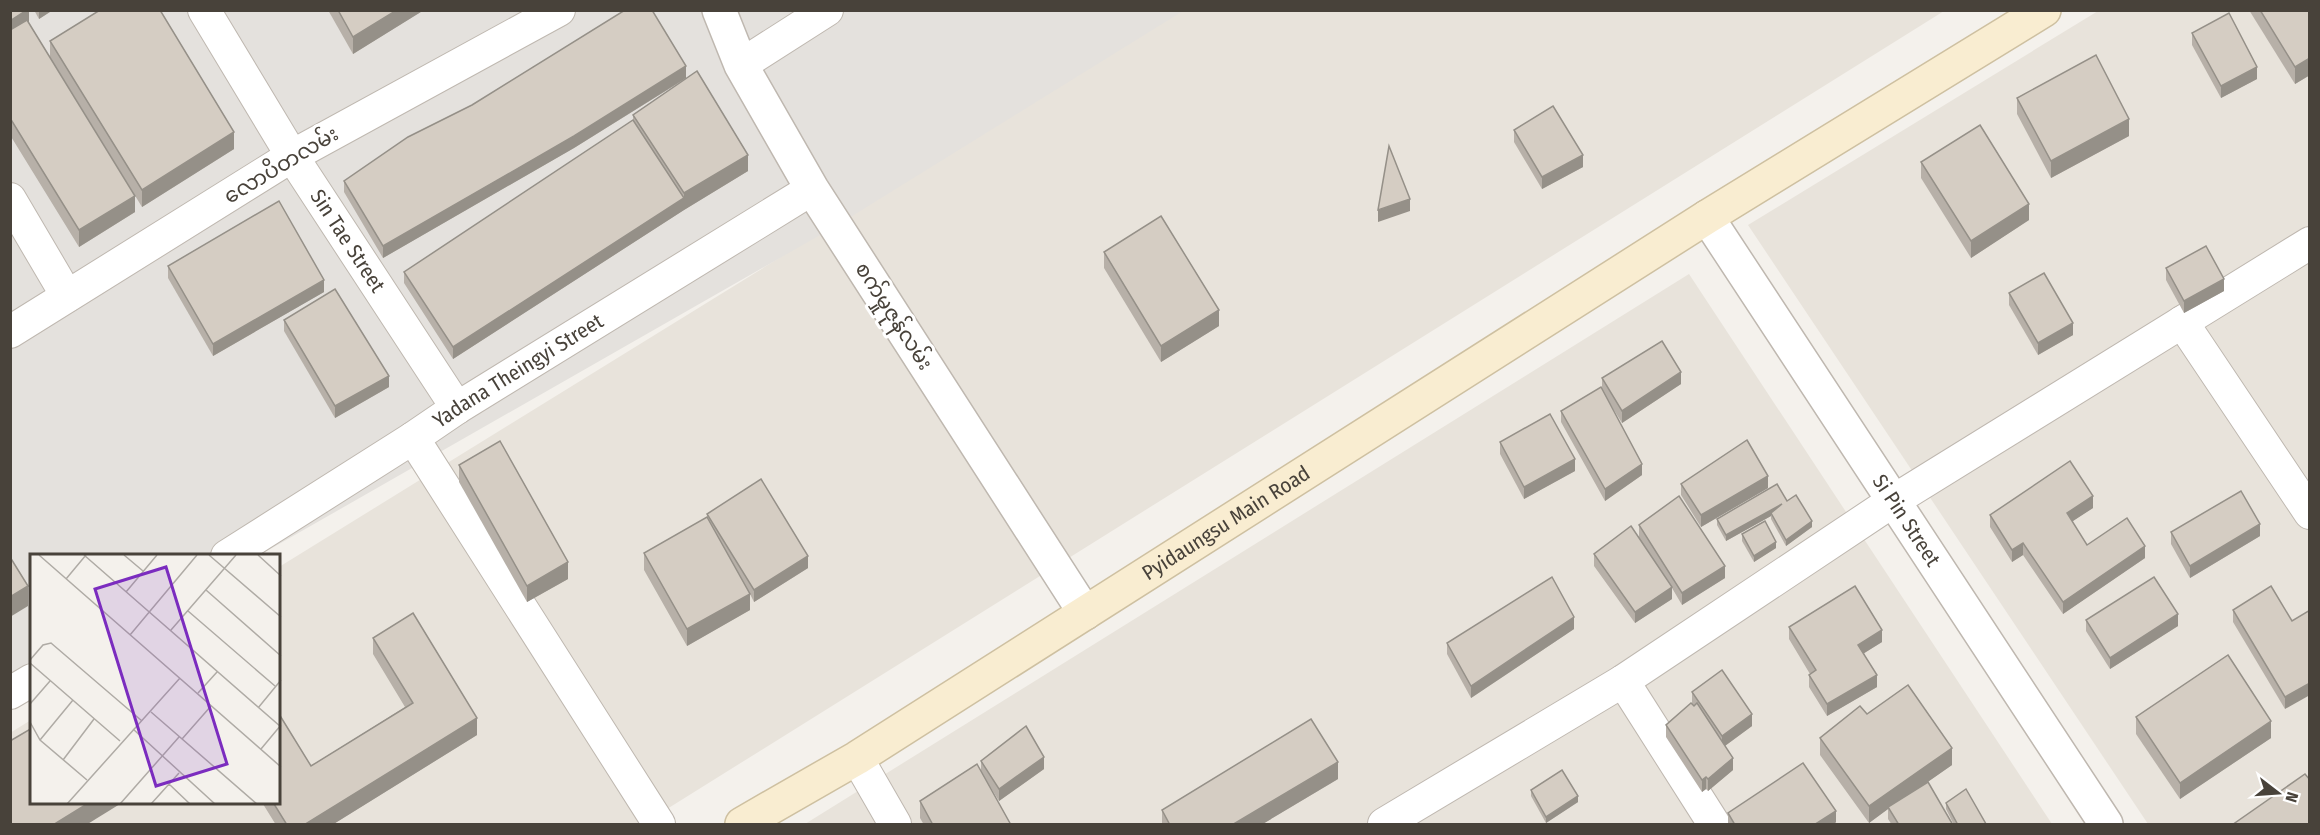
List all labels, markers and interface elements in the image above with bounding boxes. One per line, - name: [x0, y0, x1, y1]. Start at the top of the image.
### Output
- street label: လောပိတလမ်း: [217, 118, 343, 209]
- street label: Sin Tae Street: [305, 185, 391, 297]
- street label: စက်မှုဇုန်လမ်း: [846, 256, 941, 377]
- street label: Yadana Theingyi Street: [428, 308, 608, 434]
- street label: Pyidaungsu Main Road: [1137, 460, 1315, 586]
- street label: Si Pin Street: [1867, 469, 1946, 571]
- inset map: [30, 554, 280, 805]
- north arrow: [2248, 763, 2308, 823]
- text: N: [2281, 790, 2302, 805]

